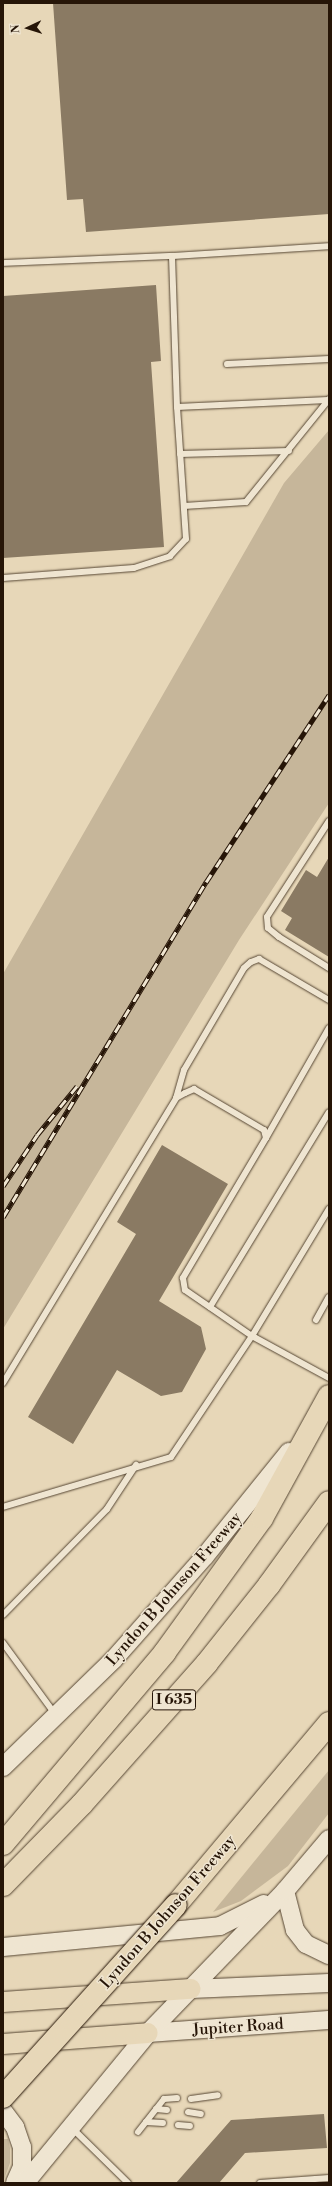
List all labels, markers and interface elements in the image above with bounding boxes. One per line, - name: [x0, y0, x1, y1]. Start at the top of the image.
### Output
- north arrow: [8, 8, 48, 48]
- text: N: [9, 24, 23, 34]
- street label: Lyndon B Johnson Freeway: [102, 1508, 246, 1670]
- road number: I 635: [152, 1687, 196, 1713]
- street label: Lyndon B Johnson Freeway: [96, 1831, 240, 1993]
- street label: Jupiter Road: [192, 2014, 284, 2040]

